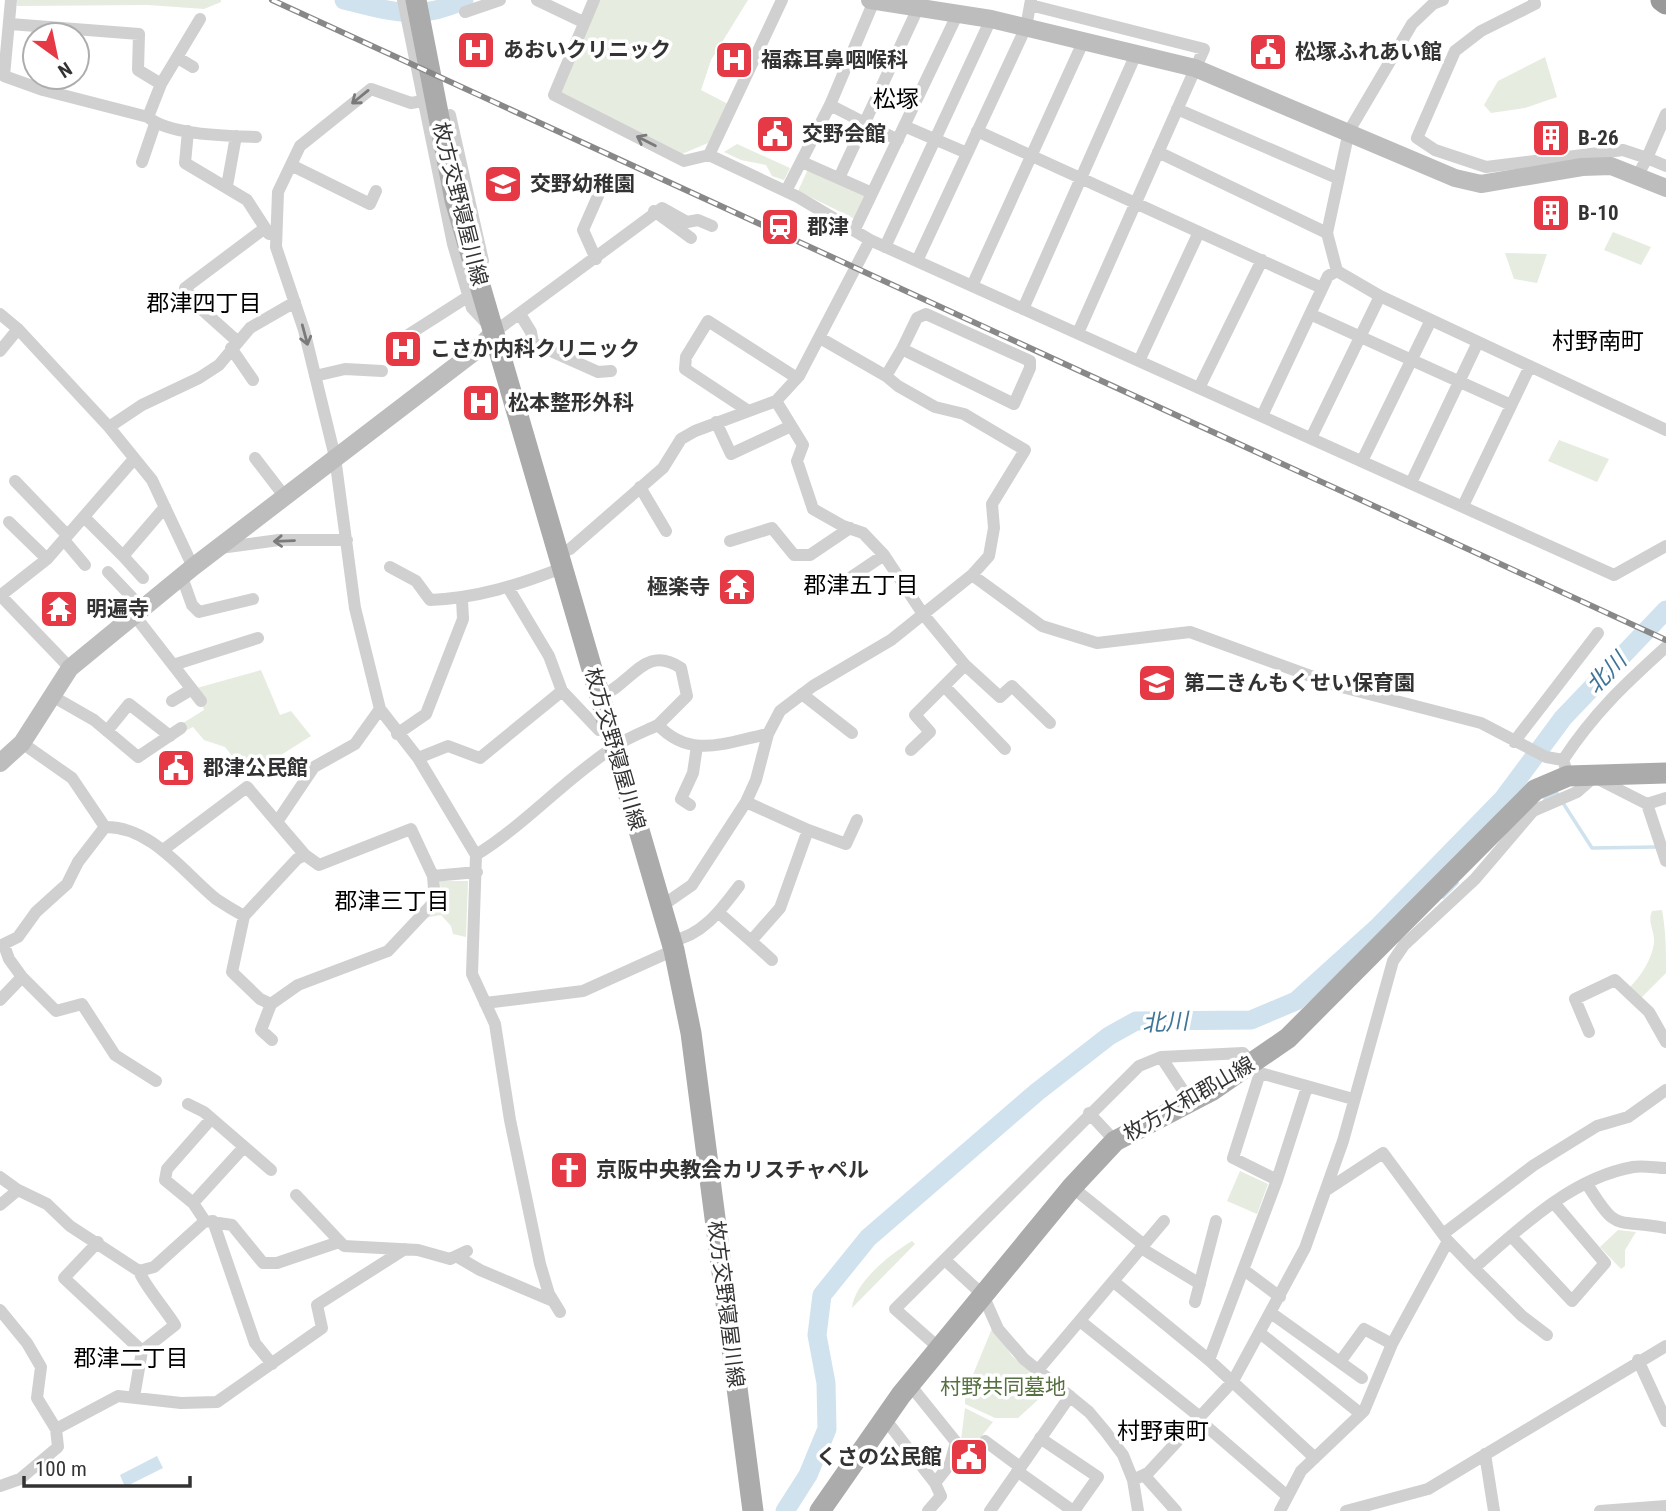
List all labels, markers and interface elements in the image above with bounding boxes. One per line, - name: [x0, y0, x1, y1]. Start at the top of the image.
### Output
- north arrow: [21, 21, 91, 91]
- hospital icon: あおいクリニック: [455, 29, 497, 71]
- public building icon: 松塚ふれあい館: [1247, 31, 1289, 73]
- place label: あおいクリニック: [503, 38, 671, 62]
- hospital icon: 福森耳鼻咽喉科: [713, 39, 755, 81]
- place label: 松塚ふれあい館: [1295, 40, 1442, 64]
- place label: 福森耳鼻咽喉科: [761, 48, 908, 72]
- text: N: [54, 57, 76, 83]
- district label: 松塚: [873, 86, 919, 113]
- one-way arrow: [352, 90, 370, 105]
- public building icon: 交野会館: [754, 113, 796, 155]
- building icon: B-26: [1530, 117, 1572, 159]
- street label: 枚方交野寝屋川線: [428, 120, 492, 288]
- place label: 交野会館: [802, 122, 886, 146]
- place label: B-26: [1578, 126, 1619, 150]
- one-way arrow: [636, 134, 657, 148]
- school or university icon: 交野幼稚園: [482, 163, 524, 205]
- place label: 交野幼稚園: [530, 172, 635, 196]
- building icon: B-10: [1530, 192, 1572, 234]
- place label: B-10: [1578, 201, 1619, 225]
- station icon: 郡津: [759, 206, 801, 248]
- place label: 郡津: [807, 215, 849, 239]
- district label: 郡津四丁目: [147, 290, 262, 317]
- one-way arrow: [299, 324, 312, 346]
- hospital icon: こさか内科クリニック: [382, 328, 424, 370]
- district label: 村野南町: [1552, 328, 1644, 355]
- place label: こさか内科クリニック: [430, 337, 640, 361]
- hospital icon: 松本整形外科: [460, 382, 502, 424]
- place label: 松本整形外科: [508, 391, 634, 415]
- one-way arrow: [272, 534, 295, 547]
- temple icon: 極楽寺: [716, 566, 758, 608]
- district label: 郡津五丁目: [804, 572, 919, 599]
- place label: 極楽寺: [647, 575, 710, 599]
- temple icon: 明遍寺: [38, 588, 80, 630]
- place label: 明遍寺: [86, 597, 149, 621]
- water label: 北川: [1581, 645, 1634, 699]
- school or university icon: 第二きんもくせい保育園: [1136, 662, 1178, 704]
- street label: 枚方交野寝屋川線: [580, 665, 650, 833]
- place label: 第二きんもくせい保育園: [1184, 671, 1415, 695]
- public building icon: 郡津公民館: [155, 747, 197, 789]
- place label: 郡津公民館: [203, 756, 308, 780]
- district label: 郡津三丁目: [335, 888, 450, 915]
- water label: 北川: [1141, 1008, 1192, 1037]
- street label: 枚方大和郡山線: [1119, 1052, 1259, 1146]
- church icon: 京阪中央教会カリスチャペル: [548, 1149, 590, 1191]
- place label: 京阪中央教会カリスチャペル: [596, 1158, 869, 1182]
- street label: 枚方交野寝屋川線: [704, 1219, 748, 1389]
- district label: 郡津二丁目: [74, 1345, 189, 1372]
- park label: 村野共同墓地: [940, 1375, 1066, 1399]
- district label: 村野東町: [1117, 1418, 1209, 1445]
- public building icon: くさの公民館: [948, 1436, 990, 1478]
- scale bar: [24, 1444, 191, 1488]
- place label: くさの公民館: [816, 1445, 942, 1469]
- text: 100 m: [35, 1457, 87, 1481]

